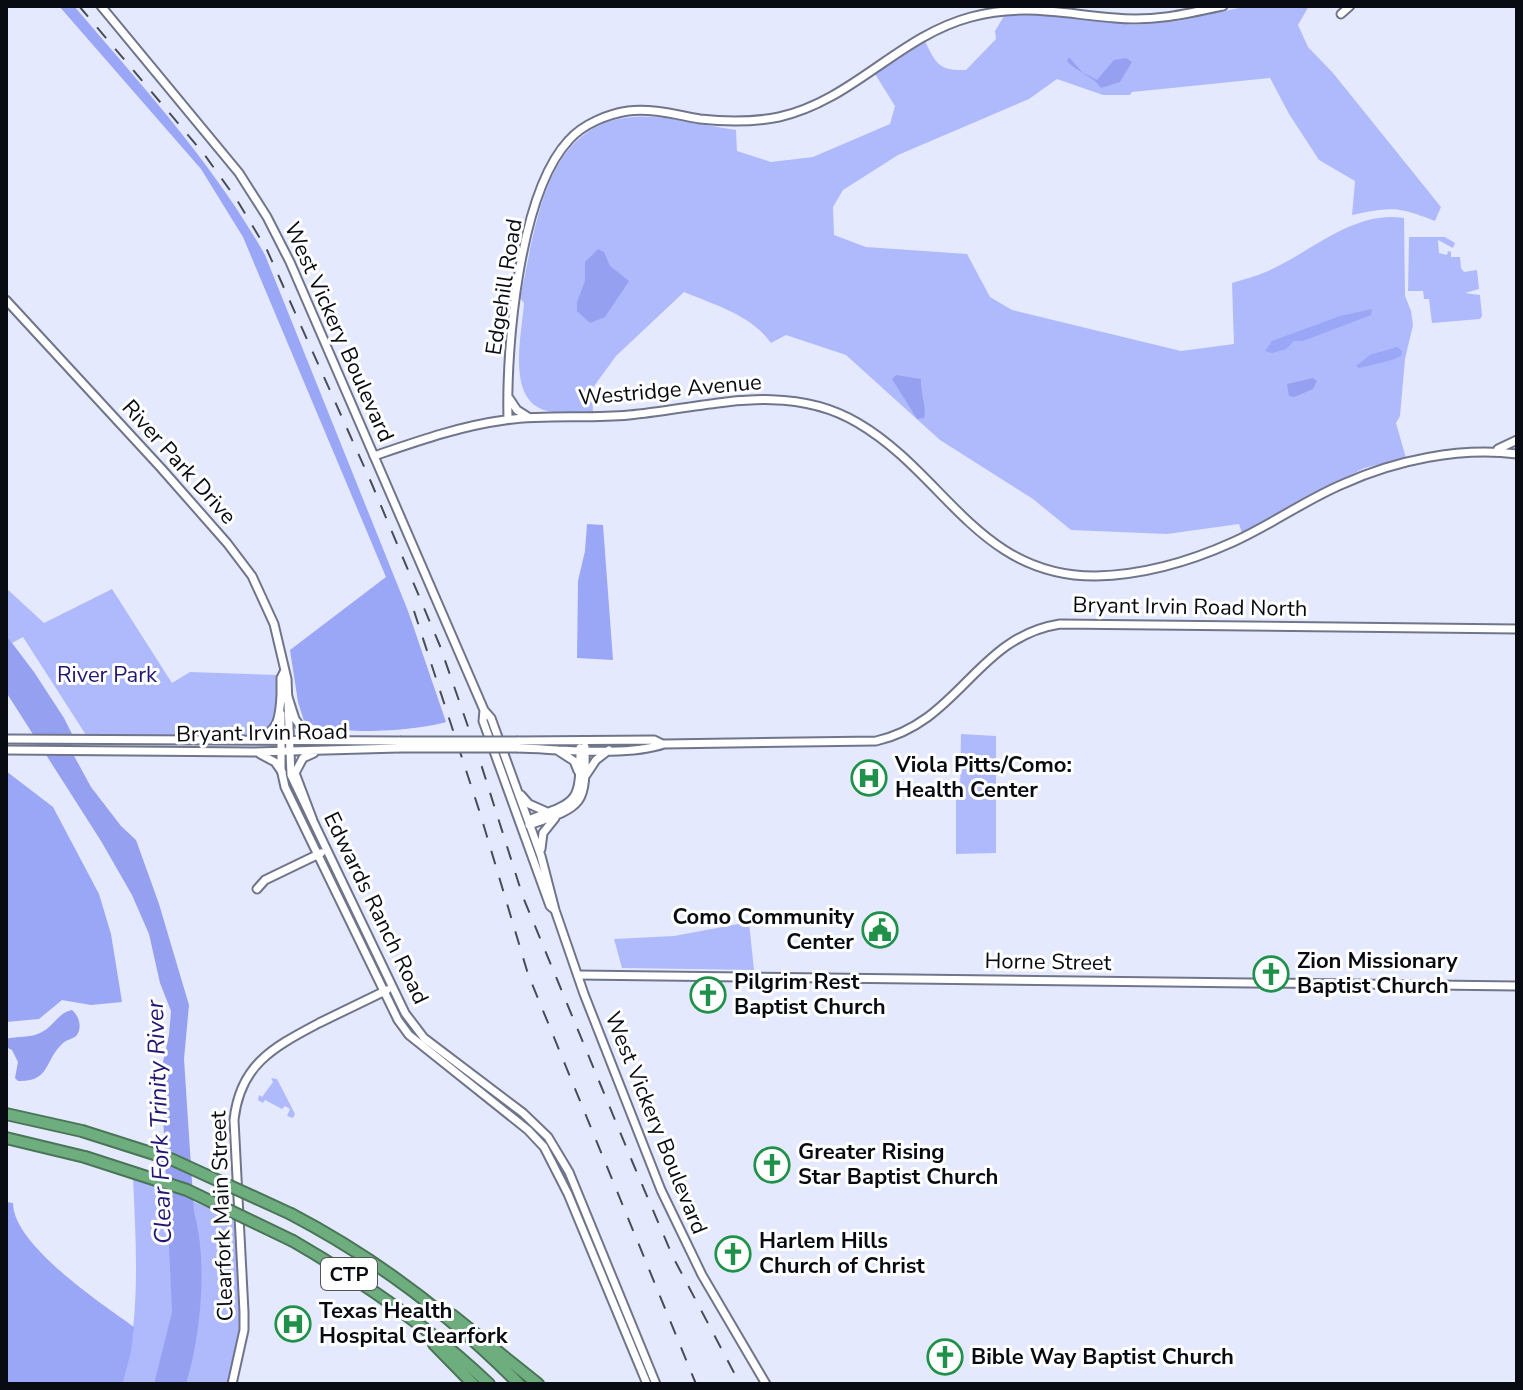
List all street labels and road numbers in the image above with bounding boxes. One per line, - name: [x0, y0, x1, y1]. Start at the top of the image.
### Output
- street label: West Vickery Boulevard: [277, 217, 401, 447]
- street label: Edgehill Road: [478, 217, 530, 357]
- street label: Westridge Avenue: [577, 367, 763, 413]
- street label: River Park Drive: [115, 393, 243, 531]
- street label: Bryant Irvin Road North: [1072, 590, 1308, 624]
- street label: Bryant Irvin Road: [176, 717, 348, 749]
- street label: Edwards Ranch Road: [316, 807, 436, 1009]
- street label: Horne Street: [984, 946, 1112, 978]
- street label: West Vickery Boulevard: [598, 1007, 714, 1239]
- street label: Clearfork Main Street: [203, 1110, 241, 1322]
- road number: CTP: [321, 1258, 377, 1290]

